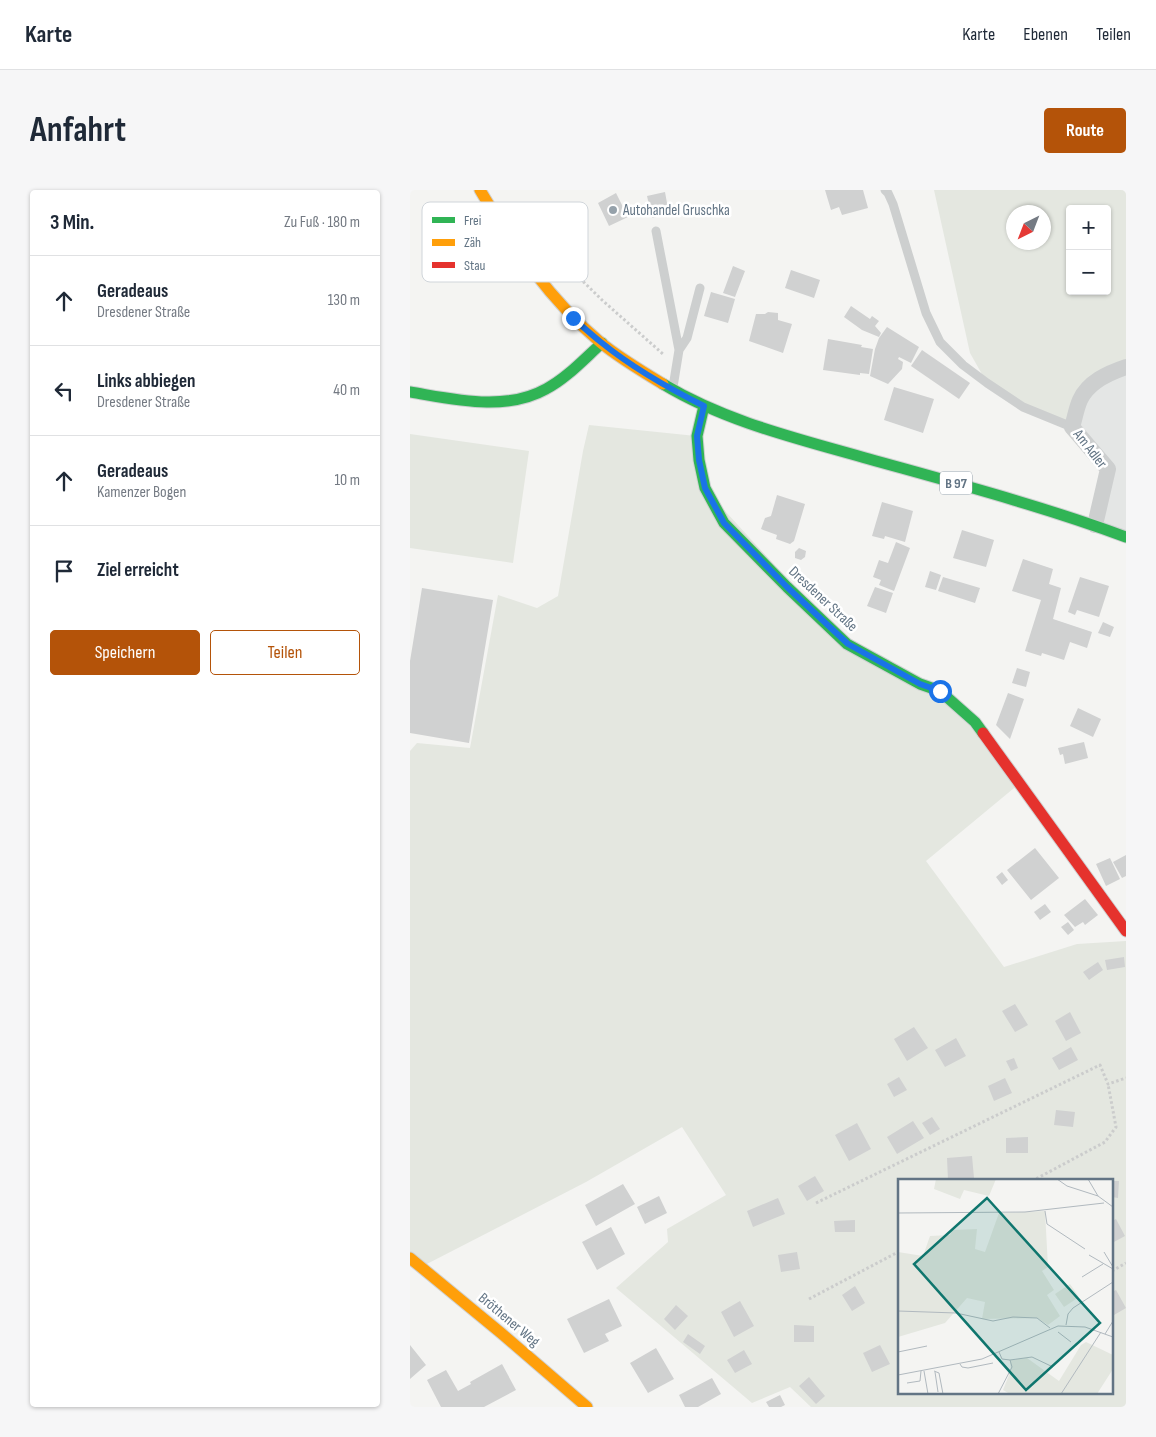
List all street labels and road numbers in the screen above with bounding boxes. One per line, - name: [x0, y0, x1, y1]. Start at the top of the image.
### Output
- street label: Am Adler: [1068, 425, 1112, 473]
- road number: B 97: [940, 472, 972, 494]
- street label: Dresdener Straße: [785, 562, 861, 636]
- street label: Bröthener Weg: [474, 1289, 544, 1351]

